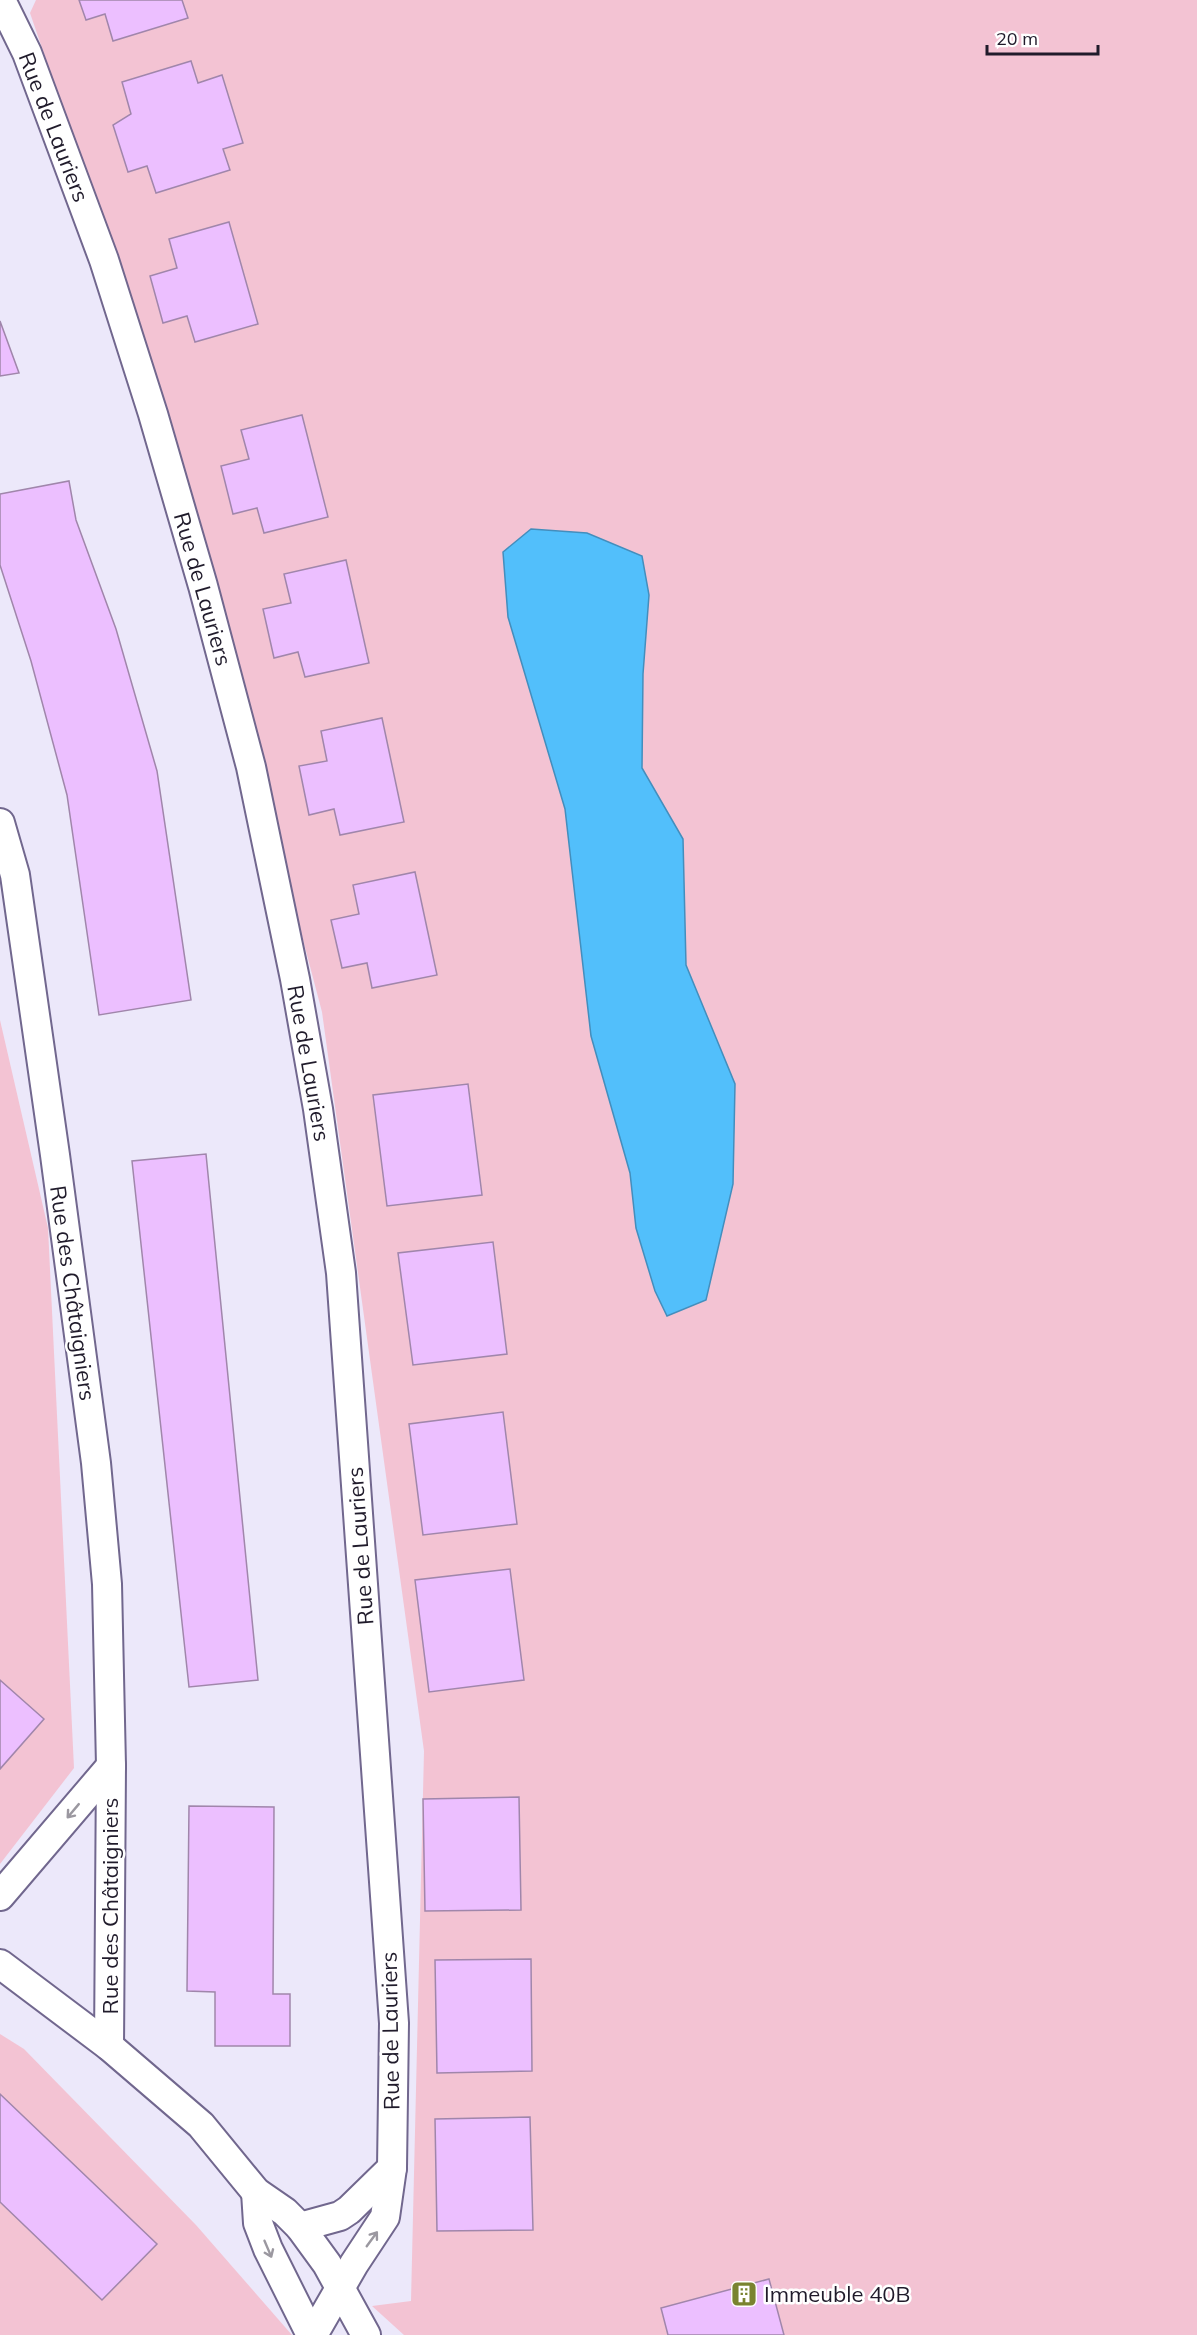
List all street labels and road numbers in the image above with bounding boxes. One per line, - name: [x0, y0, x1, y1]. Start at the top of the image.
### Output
- street label: Rue de Lauriers: [13, 48, 95, 206]
- street label: Rue de Lauriers: [168, 509, 238, 669]
- street label: Rue de Lauriers: [281, 983, 337, 1143]
- street label: Rue des Châtaigniers: [44, 1184, 102, 1402]
- street label: Rue de Lauriers: [341, 1466, 379, 1626]
- street label: Rue des Châtaigniers: [96, 1798, 124, 2014]
- street label: Rue de Lauriers: [375, 1952, 405, 2110]

